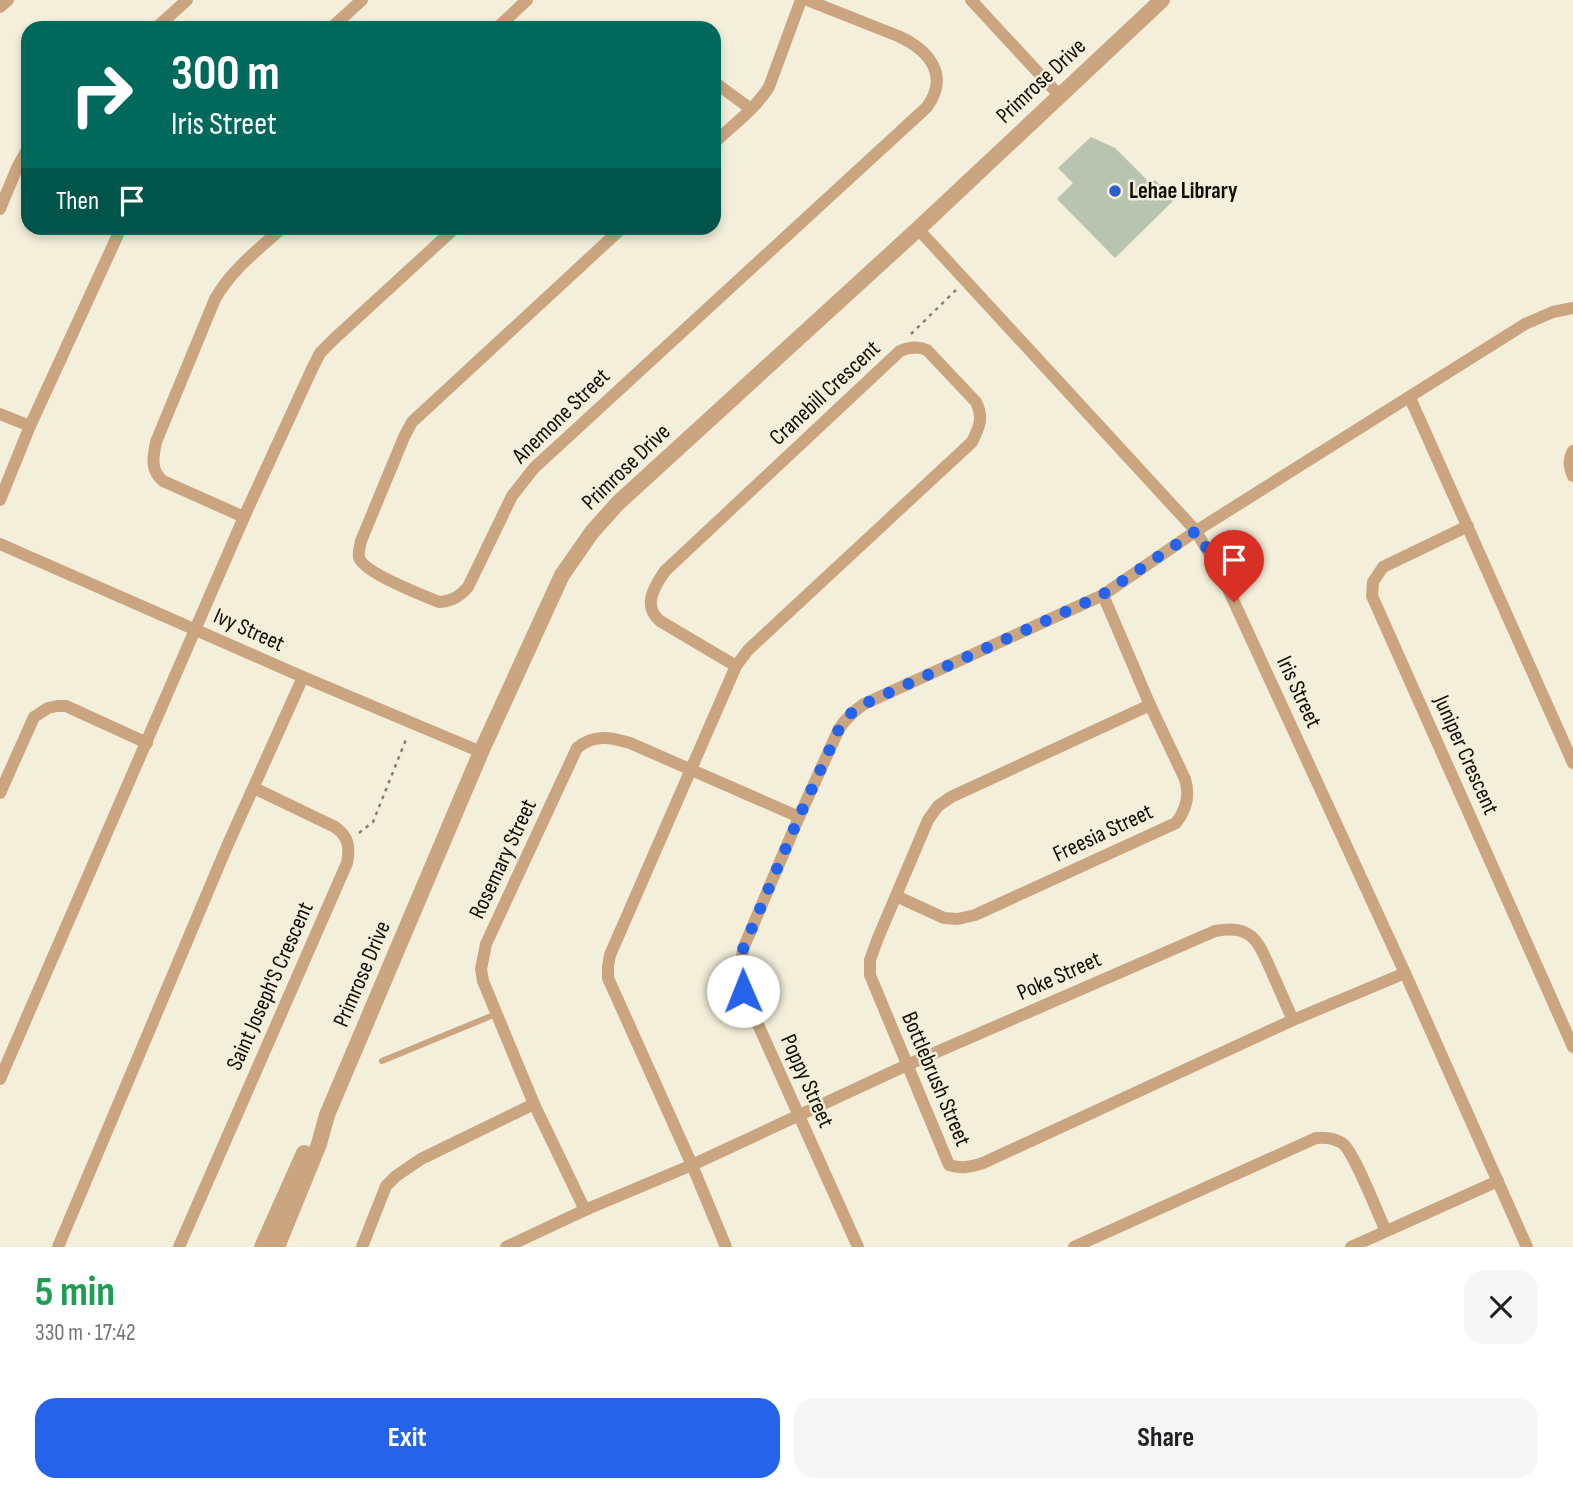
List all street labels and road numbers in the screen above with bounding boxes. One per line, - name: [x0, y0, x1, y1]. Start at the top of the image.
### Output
- street label: Primrose Drive: [990, 32, 1092, 130]
- street label: Cranebill Crescent: [764, 335, 886, 451]
- street label: Anemone Street: [506, 363, 616, 470]
- street label: Primrose Drive: [576, 418, 676, 516]
- street label: Ivy Street: [209, 602, 289, 658]
- street label: Iris Street: [1270, 652, 1328, 732]
- street label: Juniper Crescent: [1427, 690, 1505, 819]
- street label: Rosemary Street: [463, 795, 543, 923]
- street label: Freesia Street: [1049, 798, 1157, 868]
- street label: Saint Joseph'S Crescent: [220, 898, 320, 1074]
- street label: Primrose Drive: [327, 917, 397, 1031]
- street label: Poke Street: [1013, 945, 1105, 1007]
- street label: Bottlebrush Street: [895, 1008, 977, 1150]
- street label: Poppy Street: [774, 1030, 840, 1132]

